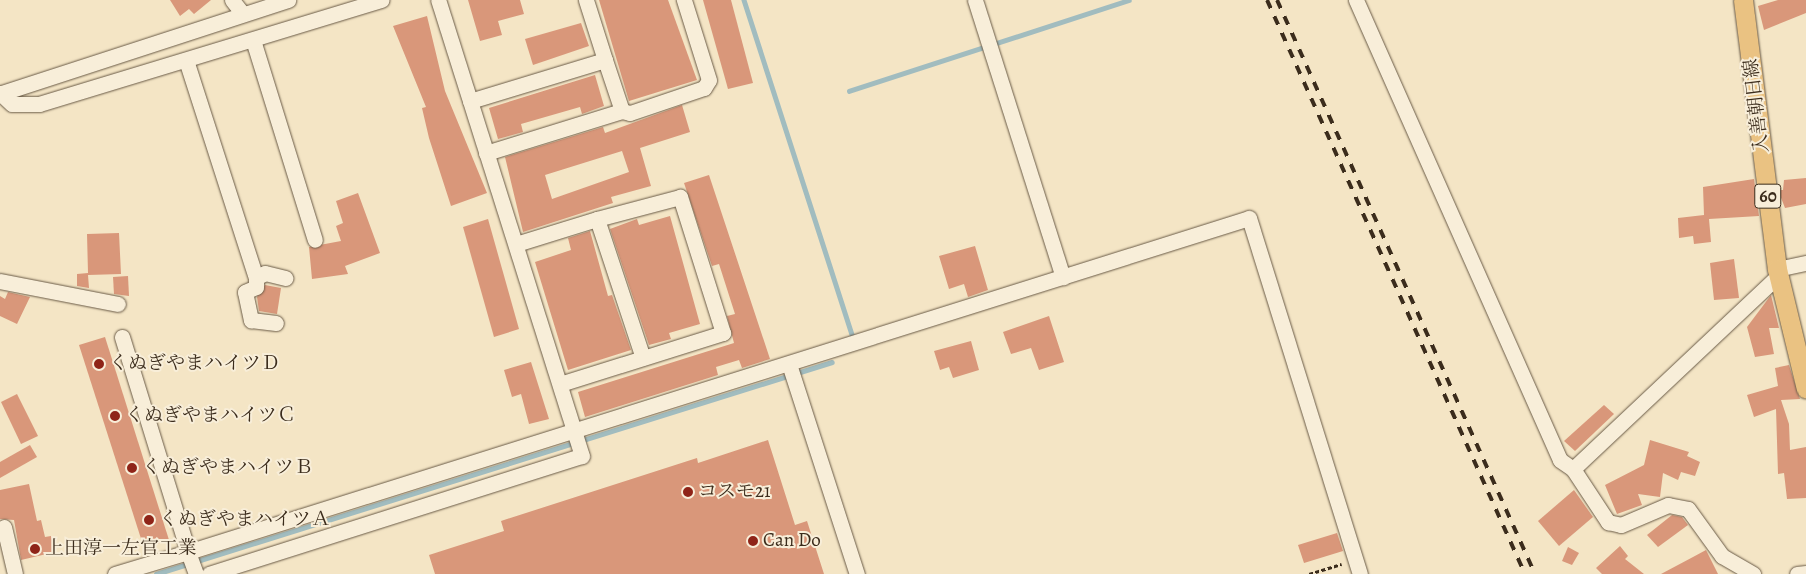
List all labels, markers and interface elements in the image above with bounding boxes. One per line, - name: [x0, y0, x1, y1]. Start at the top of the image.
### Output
- street label: 入善朝日線: [1740, 57, 1774, 155]
- road number: 60: [1754, 180, 1782, 212]
- place label: くぬぎやまハイツＤ: [109, 353, 280, 375]
- marker: くぬぎやまハイツＤ: [93, 358, 105, 370]
- place label: くぬぎやまハイツＣ: [125, 405, 296, 427]
- marker: くぬぎやまハイツＣ: [109, 410, 121, 422]
- place label: くぬぎやまハイツＢ: [142, 457, 313, 479]
- marker: くぬぎやまハイツＢ: [126, 462, 138, 474]
- place label: コスモ21: [698, 481, 771, 503]
- marker: コスモ21: [682, 486, 694, 498]
- place label: くぬぎやまハイツＡ: [159, 509, 330, 531]
- marker: くぬぎやまハイツＡ: [143, 514, 155, 526]
- place label: Can Do: [763, 530, 821, 552]
- marker: Can Do: [747, 535, 759, 547]
- place label: 上田淳一左官工業: [45, 538, 197, 560]
- marker: 上田淳一左官工業: [29, 543, 41, 555]

